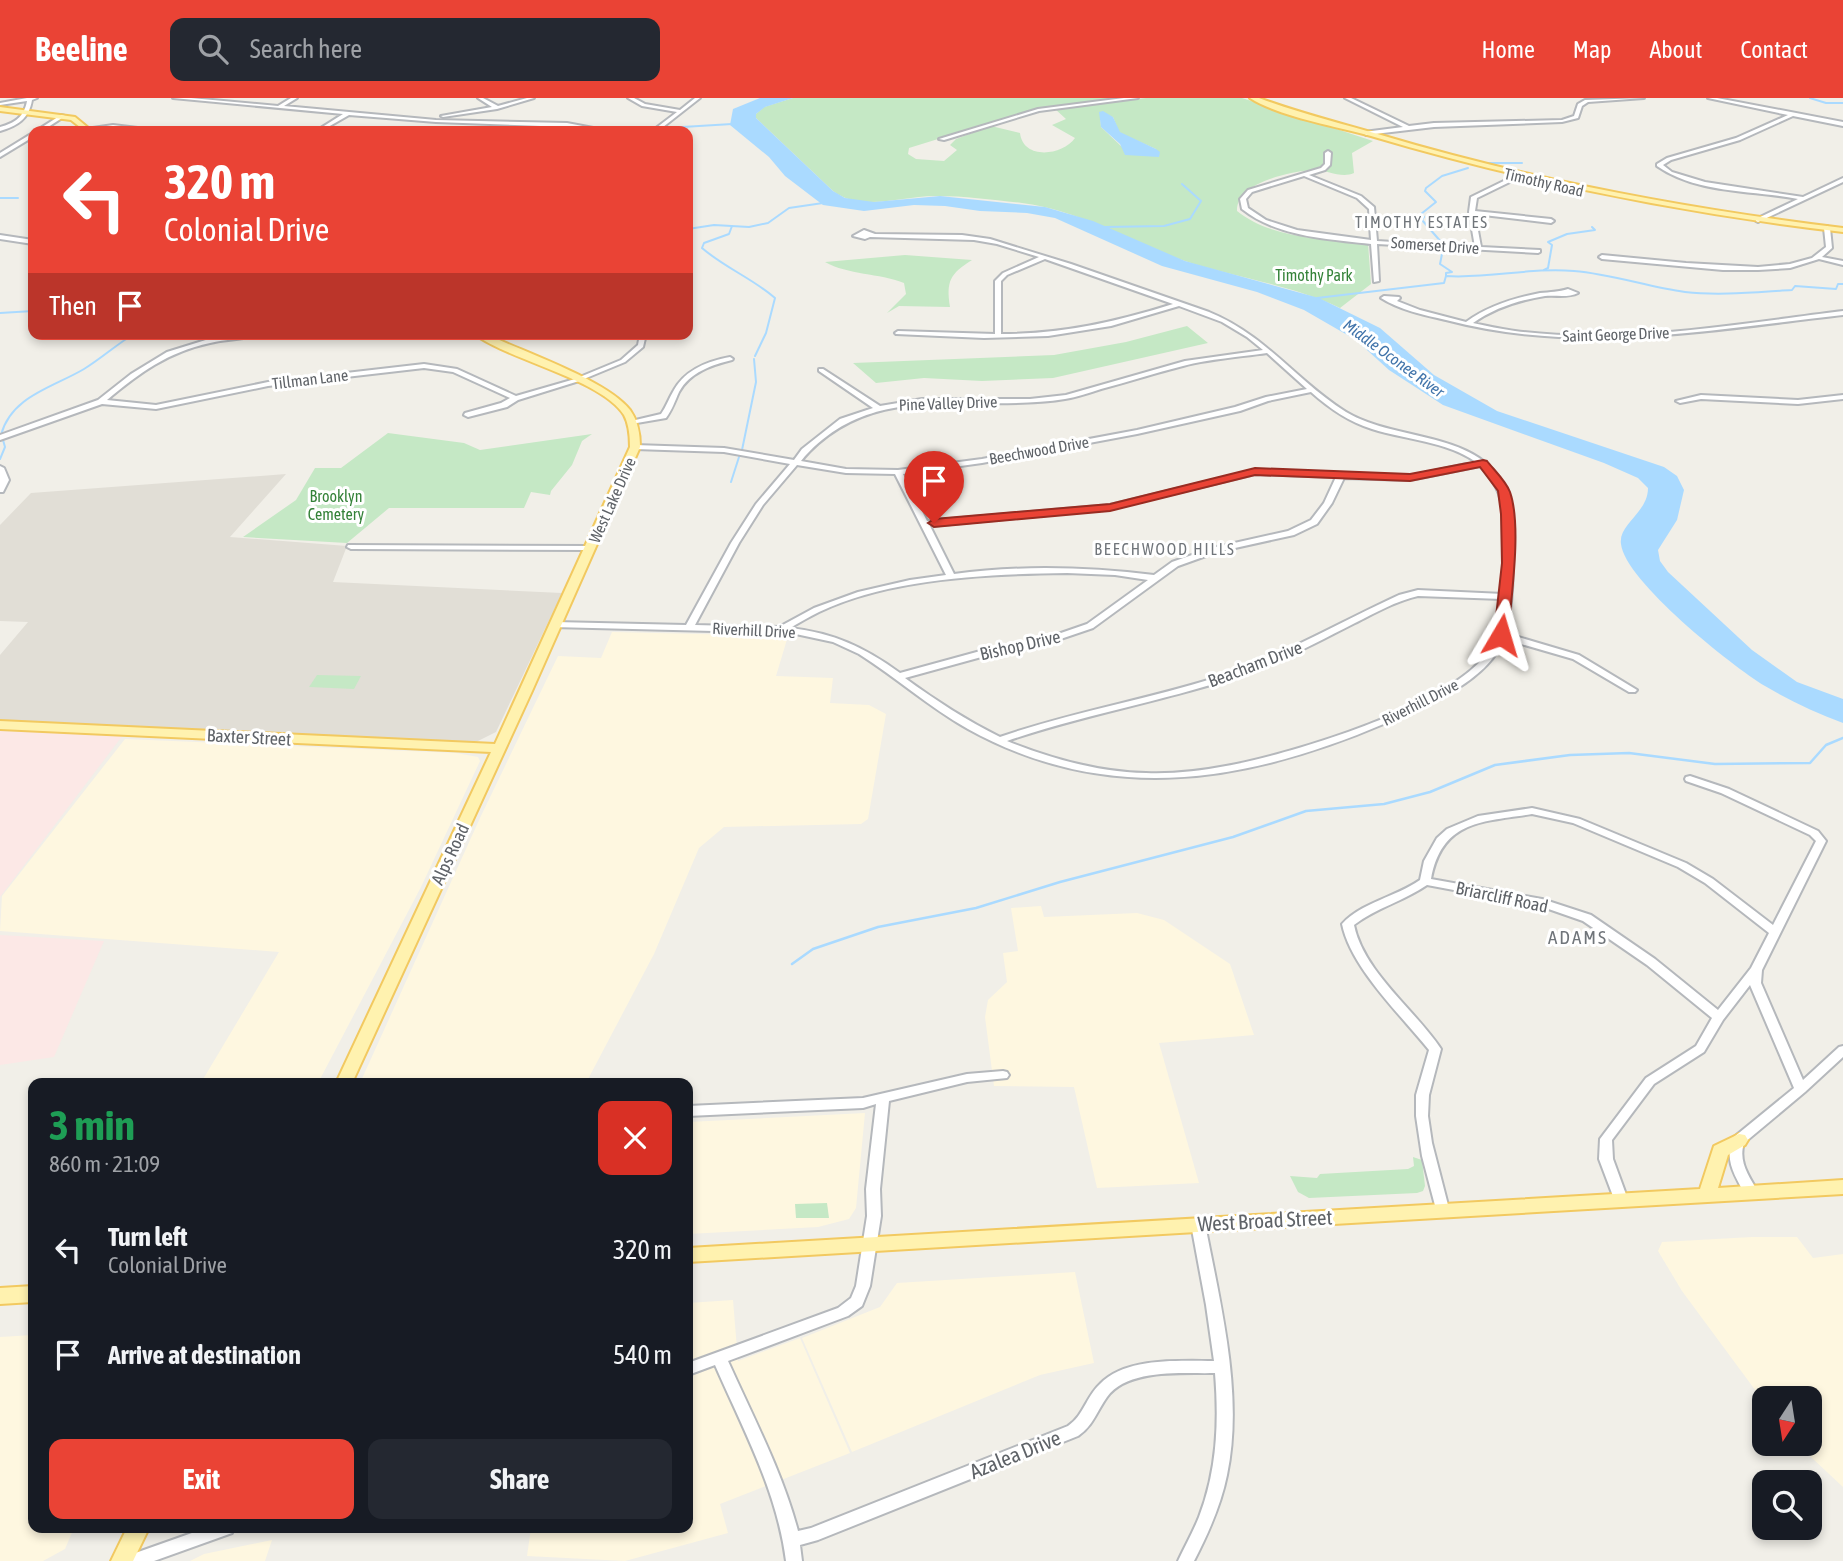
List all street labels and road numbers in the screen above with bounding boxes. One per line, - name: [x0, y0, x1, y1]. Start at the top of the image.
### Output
- street label: Timothy Road: [1502, 164, 1586, 201]
- street label: Somerset Drive: [1390, 233, 1480, 257]
- street label: Saint George Drive: [1562, 323, 1670, 346]
- street label: Tillman Lane: [271, 365, 349, 393]
- street label: Pine Valley Drive: [898, 392, 998, 415]
- street label: Beechwood Drive: [988, 432, 1090, 468]
- street label: West Lake Drive: [585, 454, 639, 546]
- street label: Riverhill Drive: [712, 619, 796, 641]
- street label: Bishop Drive: [978, 626, 1062, 664]
- street label: Beacham Drive: [1205, 636, 1305, 692]
- street label: Riverhill Drive: [1379, 675, 1461, 729]
- street label: Baxter Street: [206, 724, 292, 750]
- street label: Alps Road: [427, 820, 473, 888]
- street label: Briarcliff Road: [1454, 877, 1550, 917]
- street label: West Broad Street: [1197, 1204, 1333, 1236]
- street label: Azalea Drive: [966, 1425, 1064, 1483]

